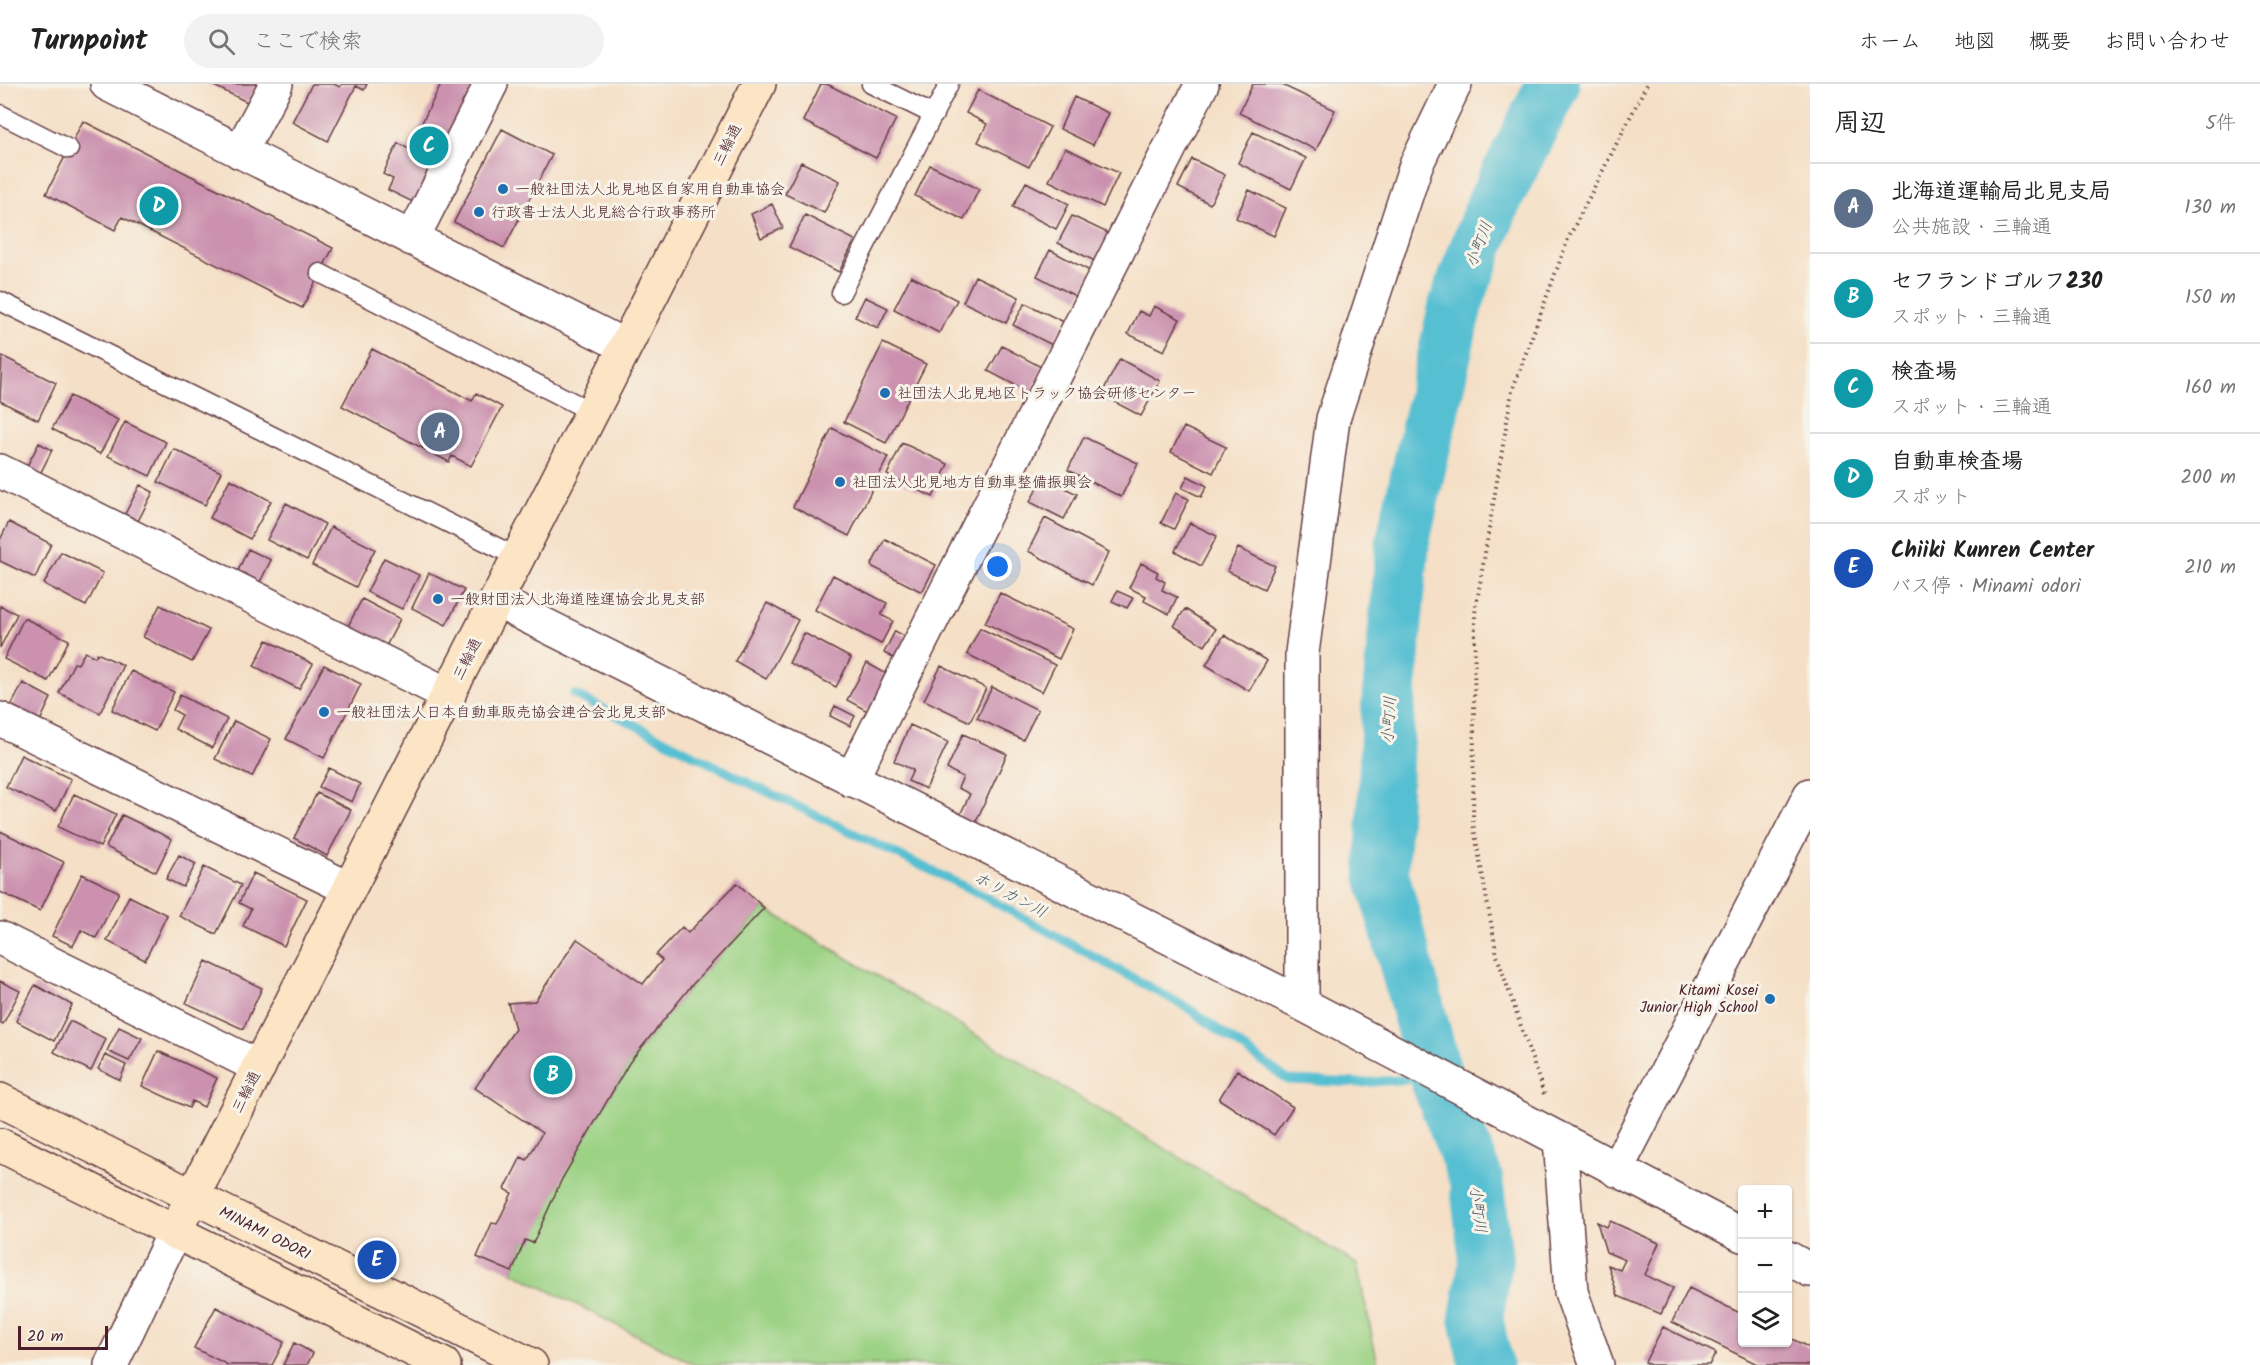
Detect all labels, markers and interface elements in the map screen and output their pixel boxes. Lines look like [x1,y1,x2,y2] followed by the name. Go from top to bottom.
[184,14,604,68] search box
[30,19,148,64] text: Turnpoint
[205,25,238,58] icon: search
[253,25,363,60] text: ここで検索
[1859,26,1921,59] text: ホーム
[1954,26,1996,59] text: 地図
[2029,26,2071,59] text: 概要
[2104,26,2230,59] text: お問い合わせ
[1834,103,1886,145] text: 周辺
[2205,108,2236,140] text: 5件
[707,120,749,171] street label: 三輪通
[410,124,448,168] pin: C
[1891,175,2111,210] text: 北海道運輸局北見支局
[515,178,785,202] place label: 一般社団法人北見地区自家用自動車協会
[496,182,510,196] marker: 一般社団法人北見地区自家用自動車協会
[140,184,178,228] pin: D
[1847,192,1860,224] text: A
[2184,192,2236,224] text: 130 m
[491,201,716,225] place label: 行政書士法人北見総合行政事務所
[472,205,486,219] marker: 行政書士法人北見総合行政事務所
[1891,212,2052,244] text: 公共施設 · 三輪通
[1459,218,1500,271] water label: 小町川
[1891,265,2102,300] text: セフランドゴルフ230
[1847,282,1860,314] text: B
[2185,282,2236,314] text: 150 m
[1891,302,2052,334] text: スポット · 三輪通
[1891,355,1957,390] text: 検査場
[1847,372,1860,404] text: C
[2185,372,2236,404] text: 160 m
[897,382,1196,406] place label: 社団法人北見地区トラック協会研修センター
[878,386,892,400] marker: 社団法人北見地区トラック協会研修センター
[1891,392,2052,424] text: スポット · 三輪通
[420,410,460,454] pin: A
[1891,445,2023,480] text: 自動車検査場
[1847,462,1860,494] text: D
[2180,462,2236,494] text: 200 m
[852,471,1092,495] place label: 社団法人北見地方自動車整備振興会
[833,475,847,489] marker: 社団法人北見地方自動車整備振興会
[1891,482,1971,514] text: スポット
[1891,534,2094,569] text: Chiiki Kunren Center
[983,552,1012,581] your location
[1848,552,1859,584] text: E
[2184,552,2236,584] text: 210 m
[1891,571,2081,603] text: バス停 · Minami odori
[450,588,705,612] place label: 一般財団法人北海道陸運協会北見支部
[431,592,445,606] marker: 一般財団法人北海道陸運協会北見支部
[447,634,489,685] street label: 三輪通
[1376,695,1403,745] water label: 小町川
[336,701,666,725] place label: 一般社団法人日本自動車販売協会連合会北見支部
[317,705,331,719] marker: 一般社団法人日本自動車販売協会連合会北見支部
[969,866,1051,925] water label: ホリカン川
[1640,979,1759,1020] place label: Kitami Kosei Junior High School
[1763,992,1777,1006] marker: Kitami Kosei Junior High School
[534,1052,572,1098] pin: B
[226,1067,268,1118] street label: 三輪通
[1462,1184,1493,1235] water label: 小町川
[1738,1185,1792,1347] map controls
[1738,1185,1792,1239] button: +
[215,1201,315,1267] street label: MINAMI ODORI
[358,1238,397,1282] pin: E
[1738,1239,1792,1293] button: −
[1738,1293,1792,1347] button: layers
[18,1323,108,1350] scale bar
[27,1324,63,1349] text: 20 m

